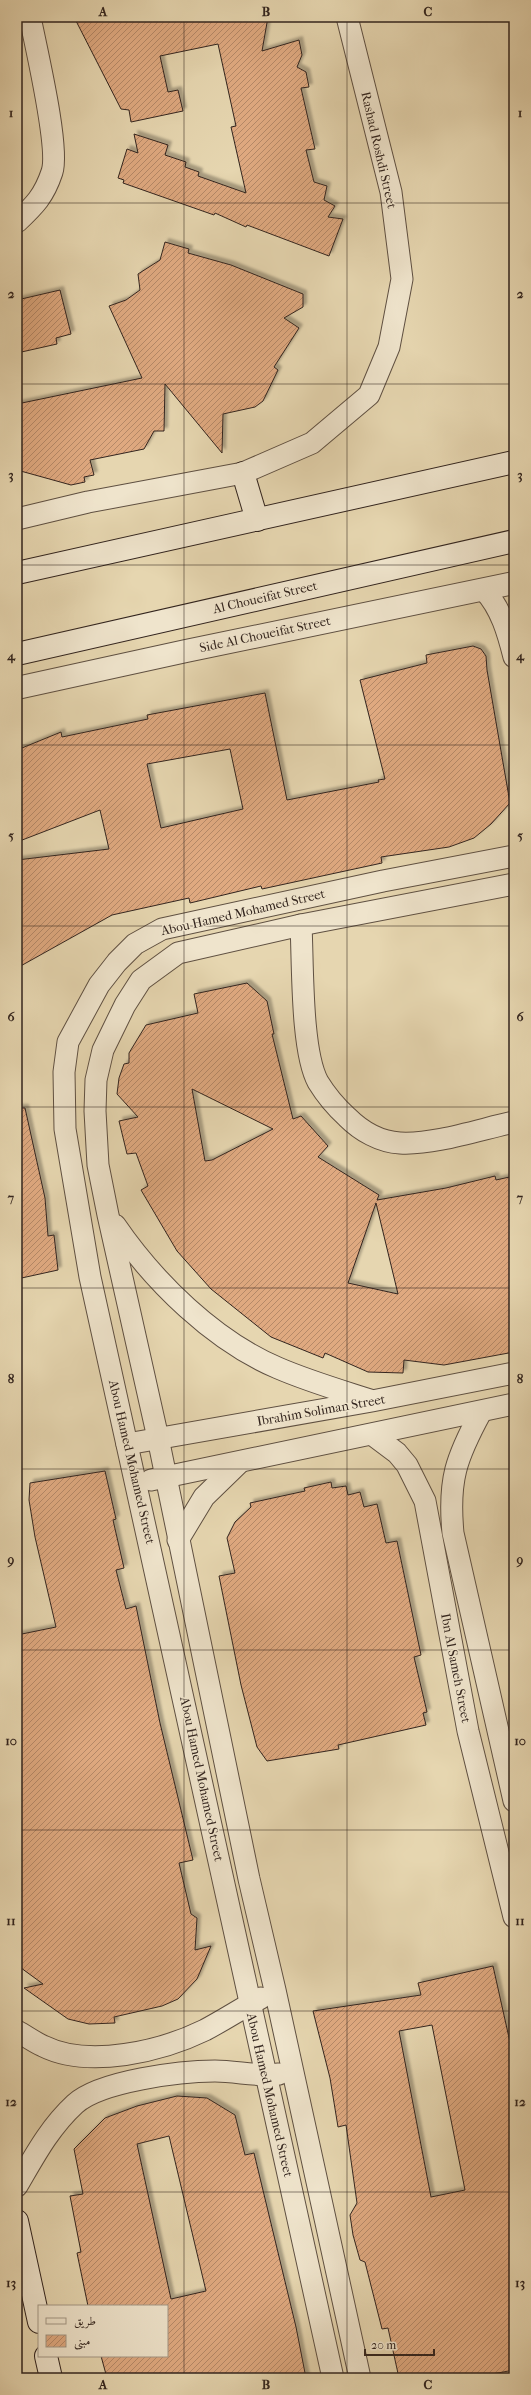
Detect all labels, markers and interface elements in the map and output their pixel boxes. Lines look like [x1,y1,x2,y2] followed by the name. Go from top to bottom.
[98,4,108,19] text: A
[262,4,271,19] text: B
[424,4,433,19] text: C
[358,90,400,210] street label: Rashad Roshdi Street
[9,105,14,120] text: 1
[518,105,523,120] text: 1
[8,286,15,301] text: 2
[517,286,524,301] text: 2
[8,467,14,483] text: 3
[517,467,523,483] text: 3
[210,578,319,617] street label: Al Choueifat Street
[198,613,332,655] street label: Side Al Choueifat Street
[6,648,16,664] text: 4
[515,648,525,664] text: 4
[8,828,14,843] text: 5
[517,828,523,843] text: 5
[158,886,327,938] street label: Abou Hamed Mohamed Street
[7,1009,15,1024] text: 6
[516,1009,524,1024] text: 6
[7,1190,15,1205] text: 7
[516,1190,524,1205] text: 7
[8,1371,15,1386] text: 8
[517,1371,524,1386] text: 8
[106,1377,158,1546] street label: Abou Hamed Mohamed Street
[256,1391,387,1429] street label: Ibrahim Soliman Street
[7,1552,15,1568] text: 9
[516,1552,524,1568] text: 9
[438,1612,474,1724] street label: Ibn Al Sameh Street
[177,1694,227,1863] street label: Abou Hamed Mohamed Street
[5,1733,17,1748] text: 10
[514,1733,526,1748] text: 10
[6,1913,16,1928] text: 11
[515,1913,525,1928] text: 11
[244,2010,296,2179] street label: Abou Hamed Mohamed Street
[5,2094,17,2109] text: 12
[514,2094,526,2109] text: 12
[6,2275,16,2291] text: 13
[515,2275,525,2291] text: 13
[38,2305,168,2357] legend
[74,2314,96,2329] text: طريق
[365,2331,434,2357] scale bar
[74,2334,90,2350] text: مبنى
[371,2338,396,2352] text: 20 m
[98,2377,108,2392] text: A
[262,2377,271,2392] text: B
[424,2377,433,2392] text: C

